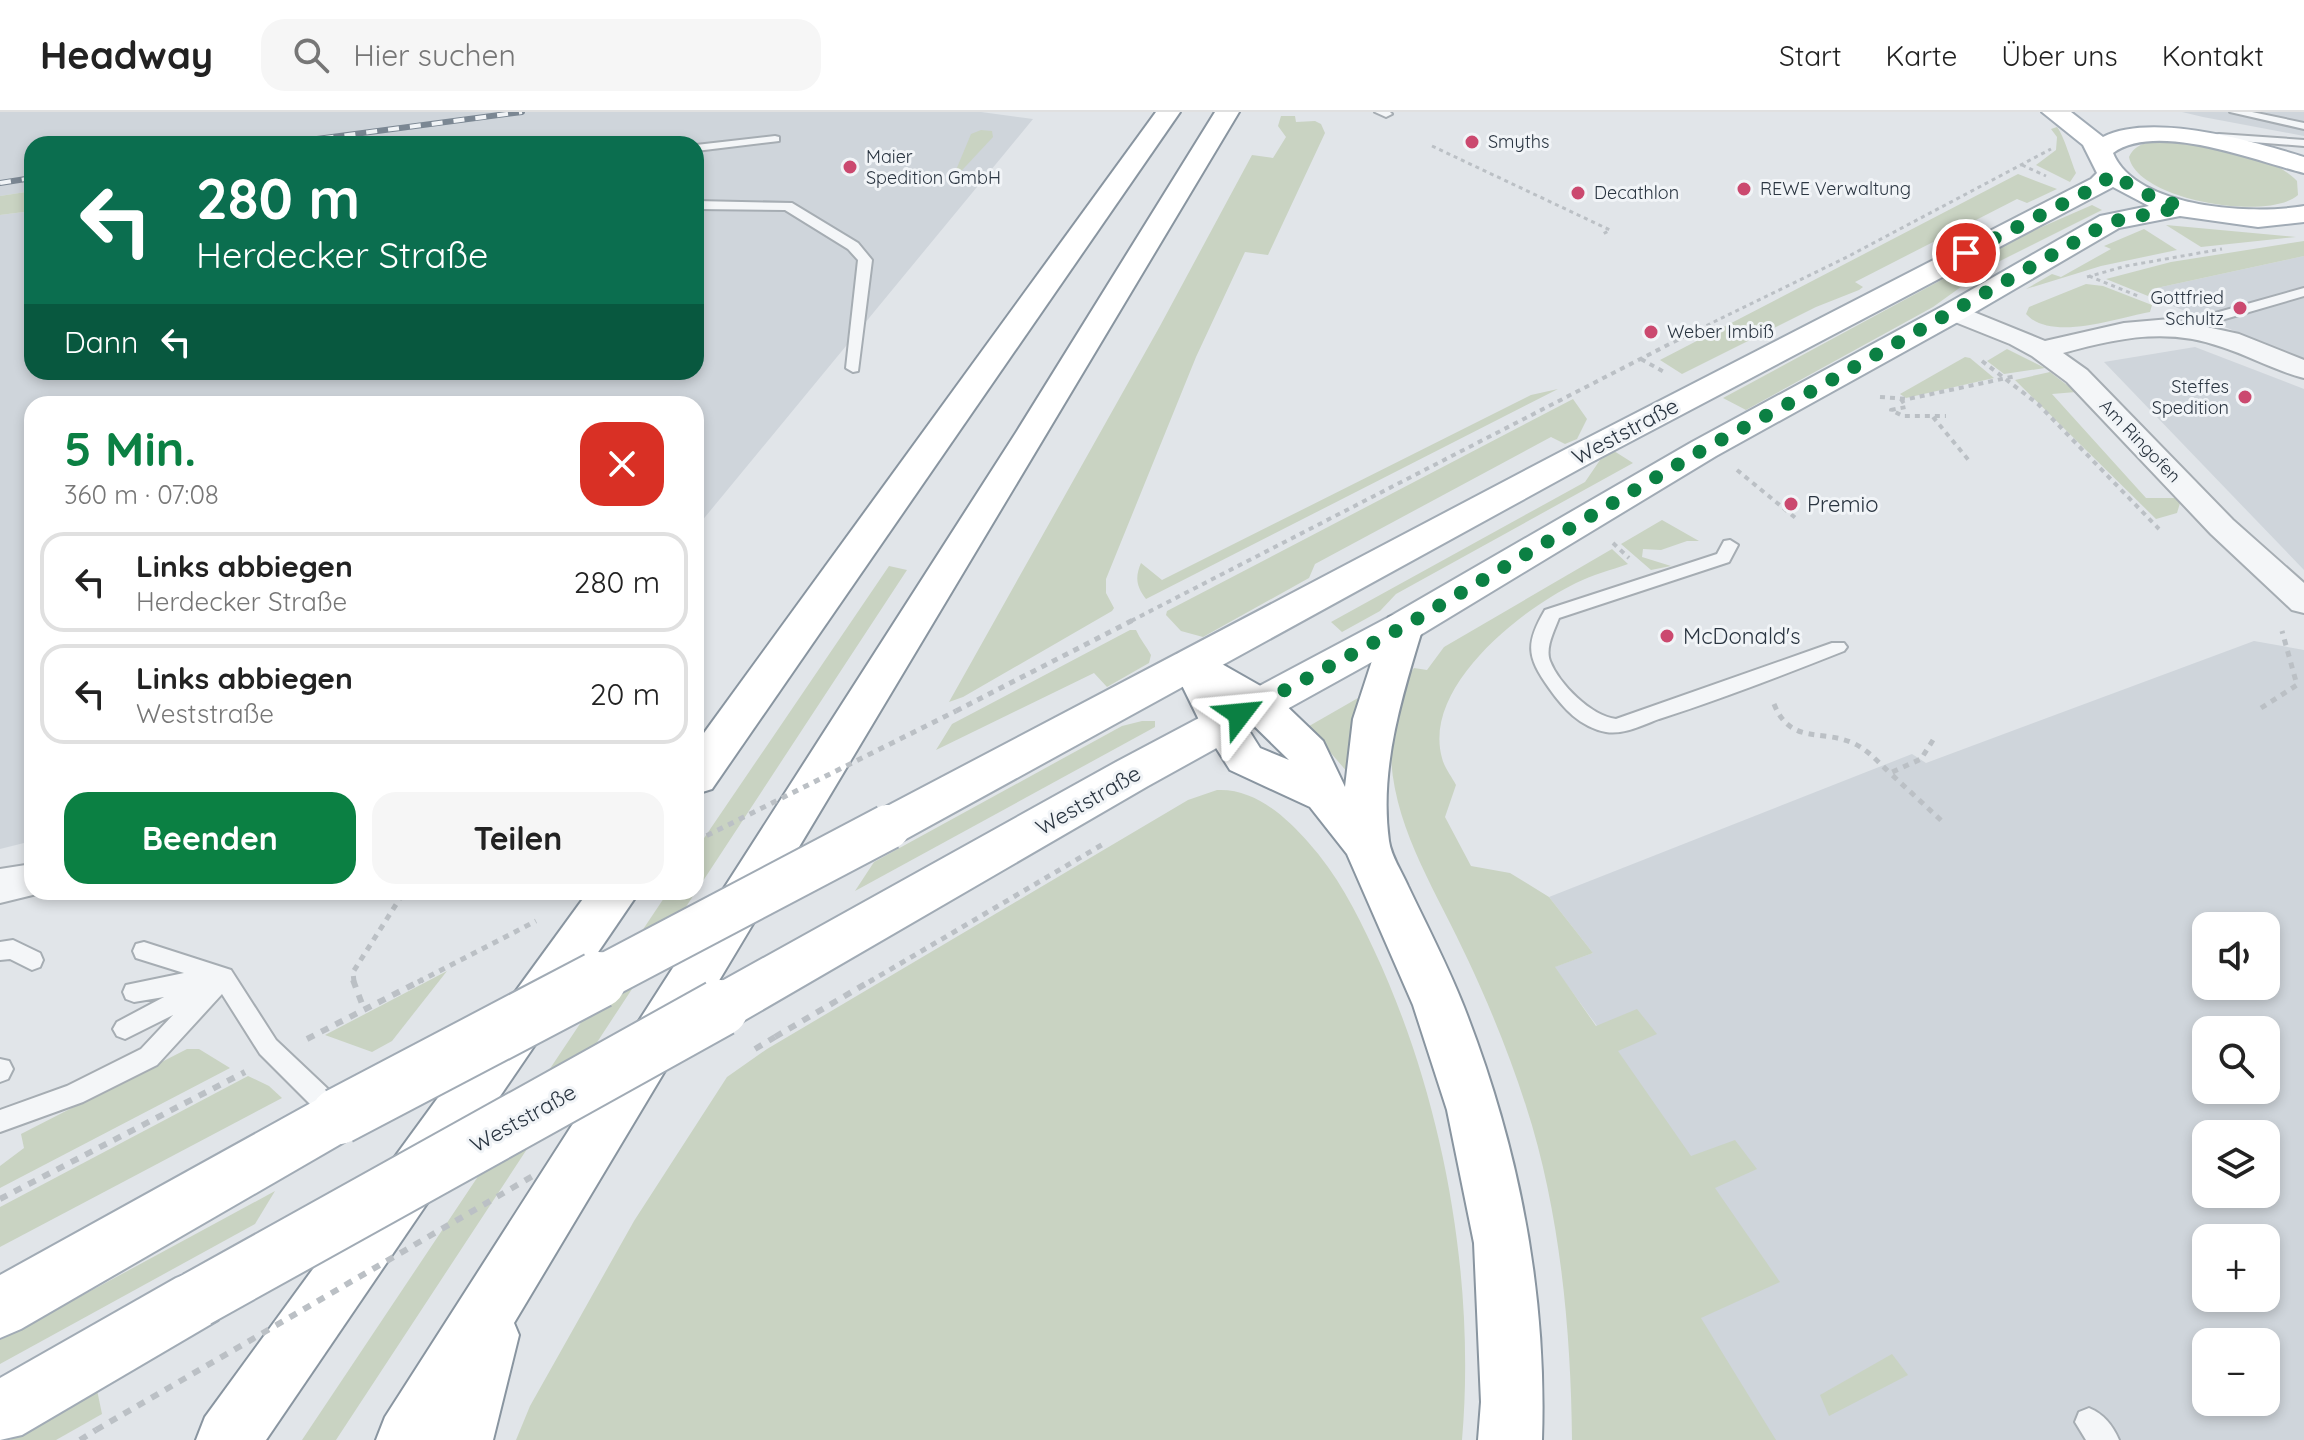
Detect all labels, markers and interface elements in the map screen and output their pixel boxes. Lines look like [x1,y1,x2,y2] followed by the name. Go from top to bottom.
[261,19,821,91] search box
[40,31,213,79] text: Headway
[289,33,333,77] icon: search
[353,36,516,74] text: Hier suchen
[1779,38,1841,73] text: Start
[1885,38,1957,73] text: Karte
[2001,38,2118,73] text: Über uns
[2162,38,2264,73] text: Kontakt
[1488,130,1549,153] place label: Smyths
[1463,133,1481,151] marker: Smyths
[866,145,1001,189] place label: Maier Spedition GmbH
[841,158,859,176] marker: Maier Spedition GmbH
[196,163,360,233] text: 280 m
[64,168,168,272] icon: left
[1760,177,1911,200] place label: REWE Verwaltung
[1735,180,1753,198] marker: REWE Verwaltung
[1594,181,1679,204] place label: Decathlon
[1569,184,1587,202] marker: Decathlon
[1932,219,2000,287] pin
[1944,231,1988,275] icon: arrive
[196,232,488,277] text: Herdecker Straße
[2151,286,2224,330] place label: Gottfried Schultz
[2231,299,2249,317] marker: Gottfried Schultz
[154,320,198,364] icon: left
[1667,320,1774,343] place label: Weber Imbiß
[64,323,138,361] text: Dann
[1642,323,1660,341] marker: Weber Imbiß
[2152,375,2229,419] place label: Steffes Spedition
[2236,388,2254,406] marker: Steffes Spedition
[1567,391,1683,471] street label: Weststraße
[2095,394,2186,487] street label: Am Ringofen
[64,418,196,478] text: 5 Min.
[580,422,664,506] button: close
[64,478,219,511] text: 360 m · 07:08
[1807,490,1879,518] place label: Premio
[1782,495,1800,513] marker: Premio
[136,547,353,585] text: Links abbiegen
[68,560,112,604] icon: left
[574,563,660,601] text: 280 m
[136,585,347,618] text: Herdecker Straße
[1683,622,1801,650] place label: McDonald's
[1658,627,1676,645] marker: McDonald's
[136,659,353,697] text: Links abbiegen
[68,672,112,716] icon: left
[1198,672,1282,756] position arrow
[590,675,660,713] text: 20 m
[136,697,274,730] text: Weststraße
[1030,759,1146,841] street label: Weststraße
[64,792,356,884] button: Beenden
[372,792,664,884] button: Teilen
[2192,912,2280,1416] map controls
[2192,912,2280,1000] button: sound
[2192,1016,2280,1104] button: search
[465,1077,581,1159] street label: Weststraße
[2192,1120,2280,1208] button: layers
[2192,1224,2280,1312] button: +
[2192,1328,2280,1416] button: −

